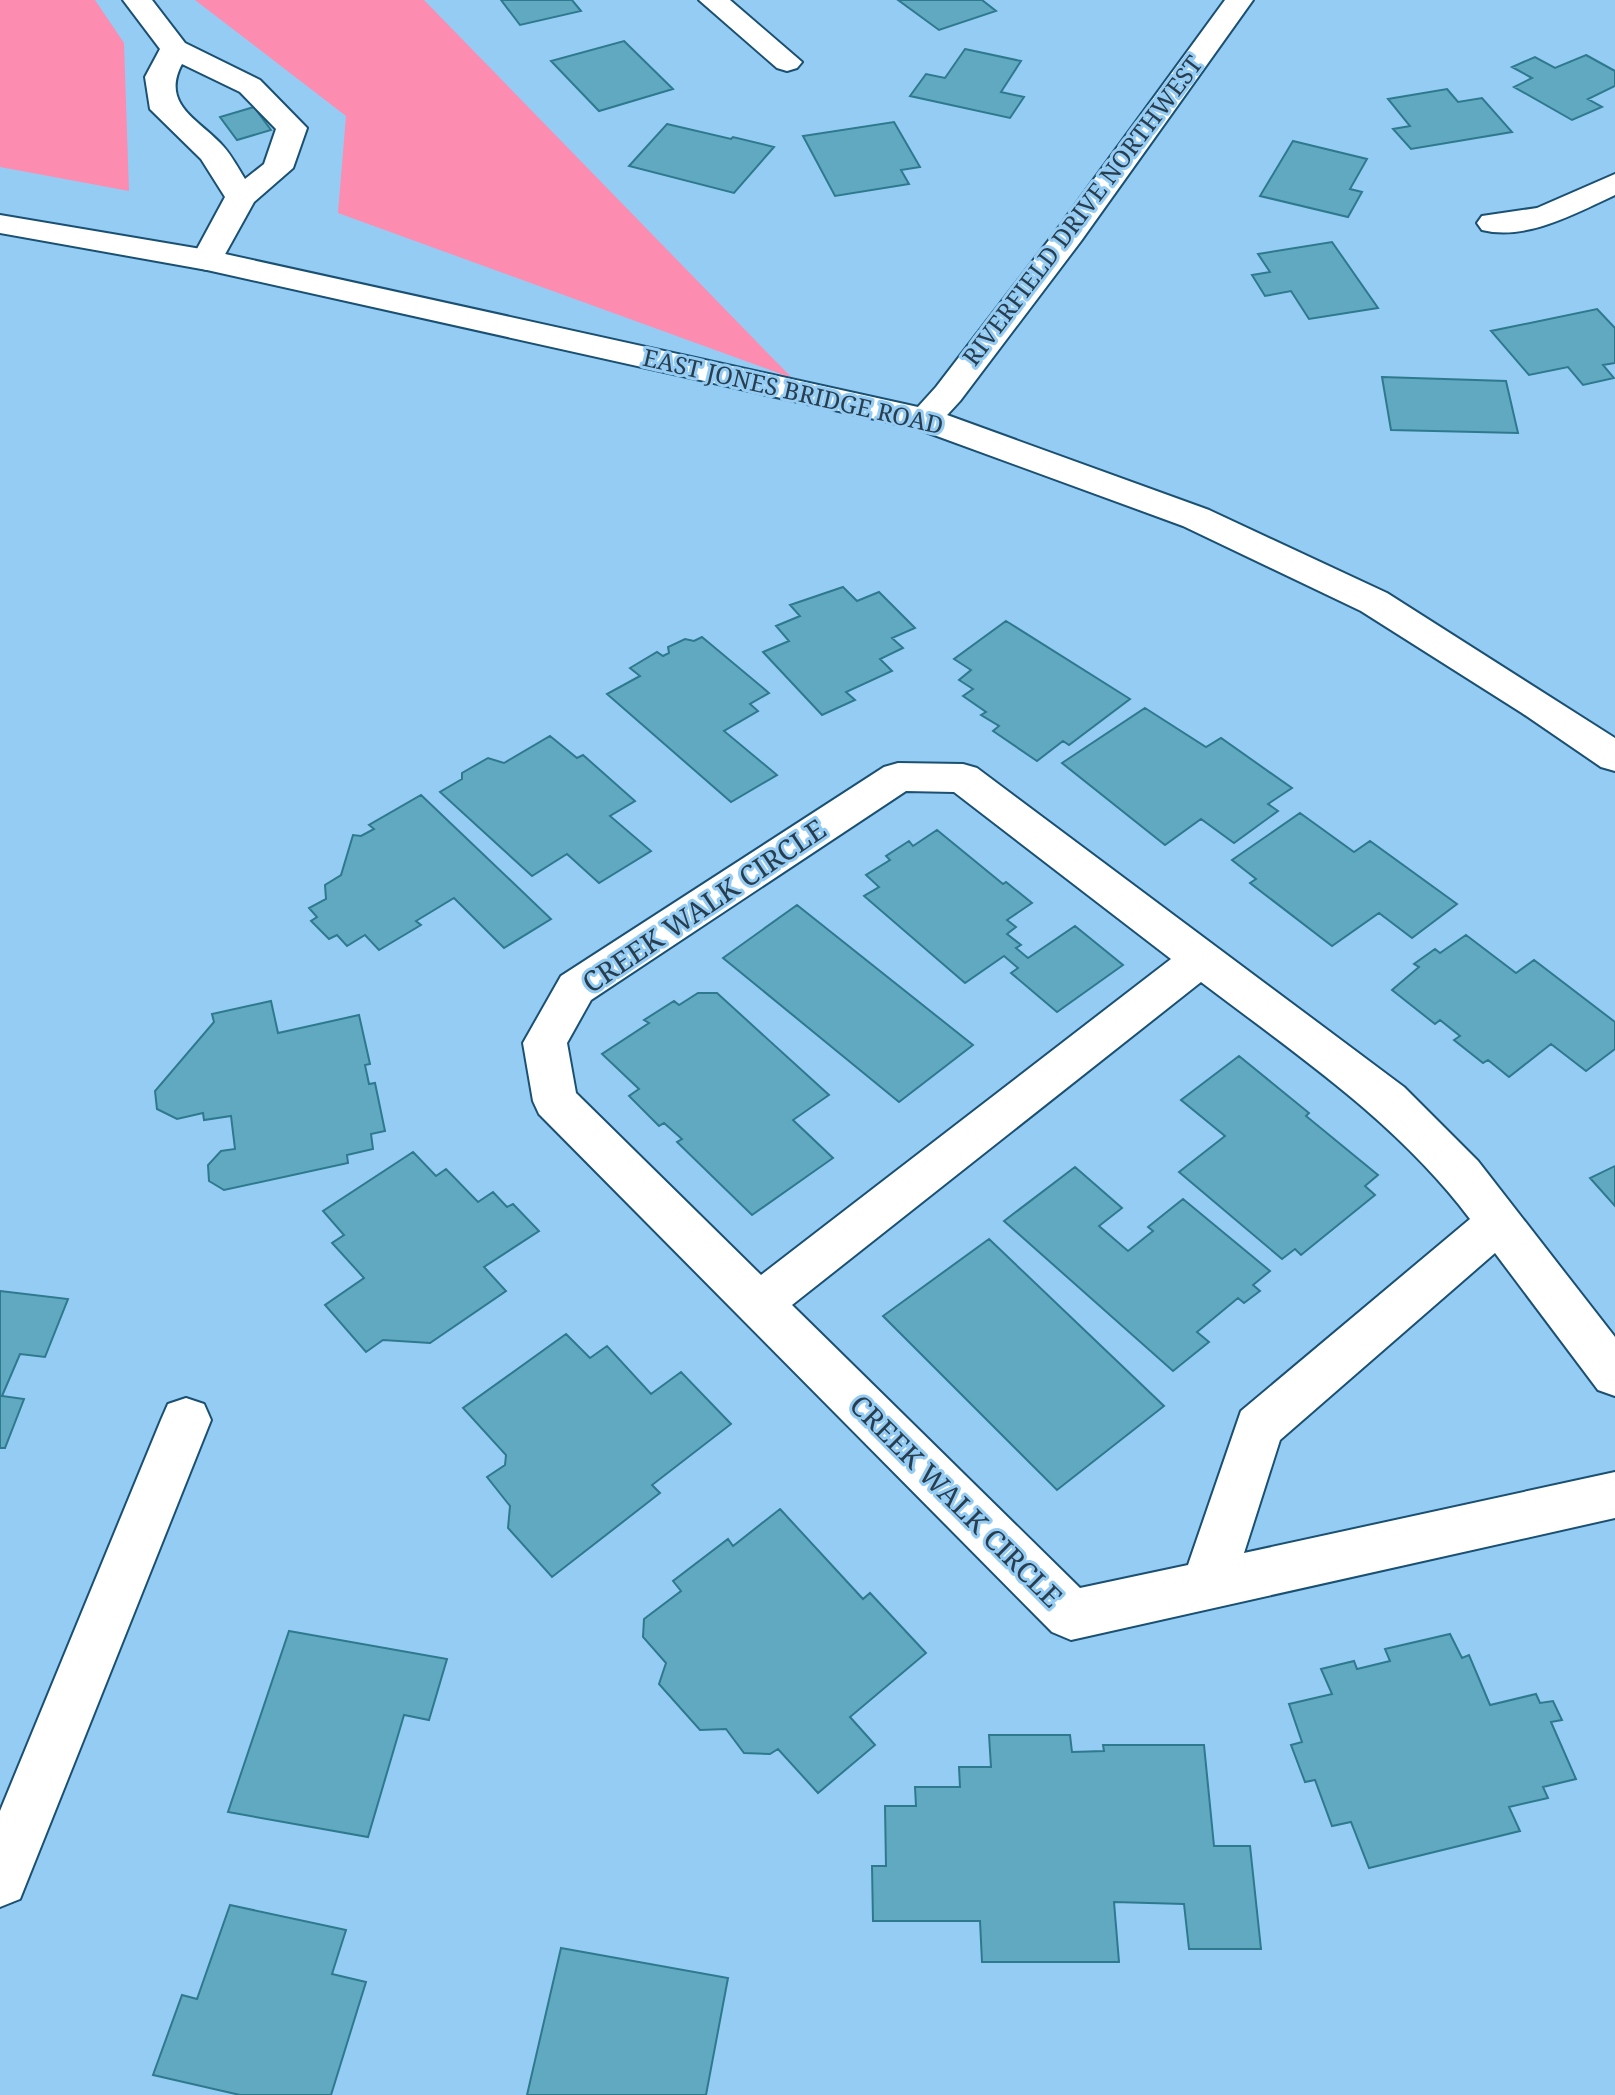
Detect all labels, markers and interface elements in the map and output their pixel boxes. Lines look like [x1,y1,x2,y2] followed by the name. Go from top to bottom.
[954,48,1209,372] street label: RIVERFIELD DRIVE NORTHWEST
[640,340,947,441] street label: EAST JONES BRIDGE ROAD
[574,809,833,1001] street label: CREEK WALK CIRCLE
[842,1386,1071,1615] street label: CREEK WALK CIRCLE

